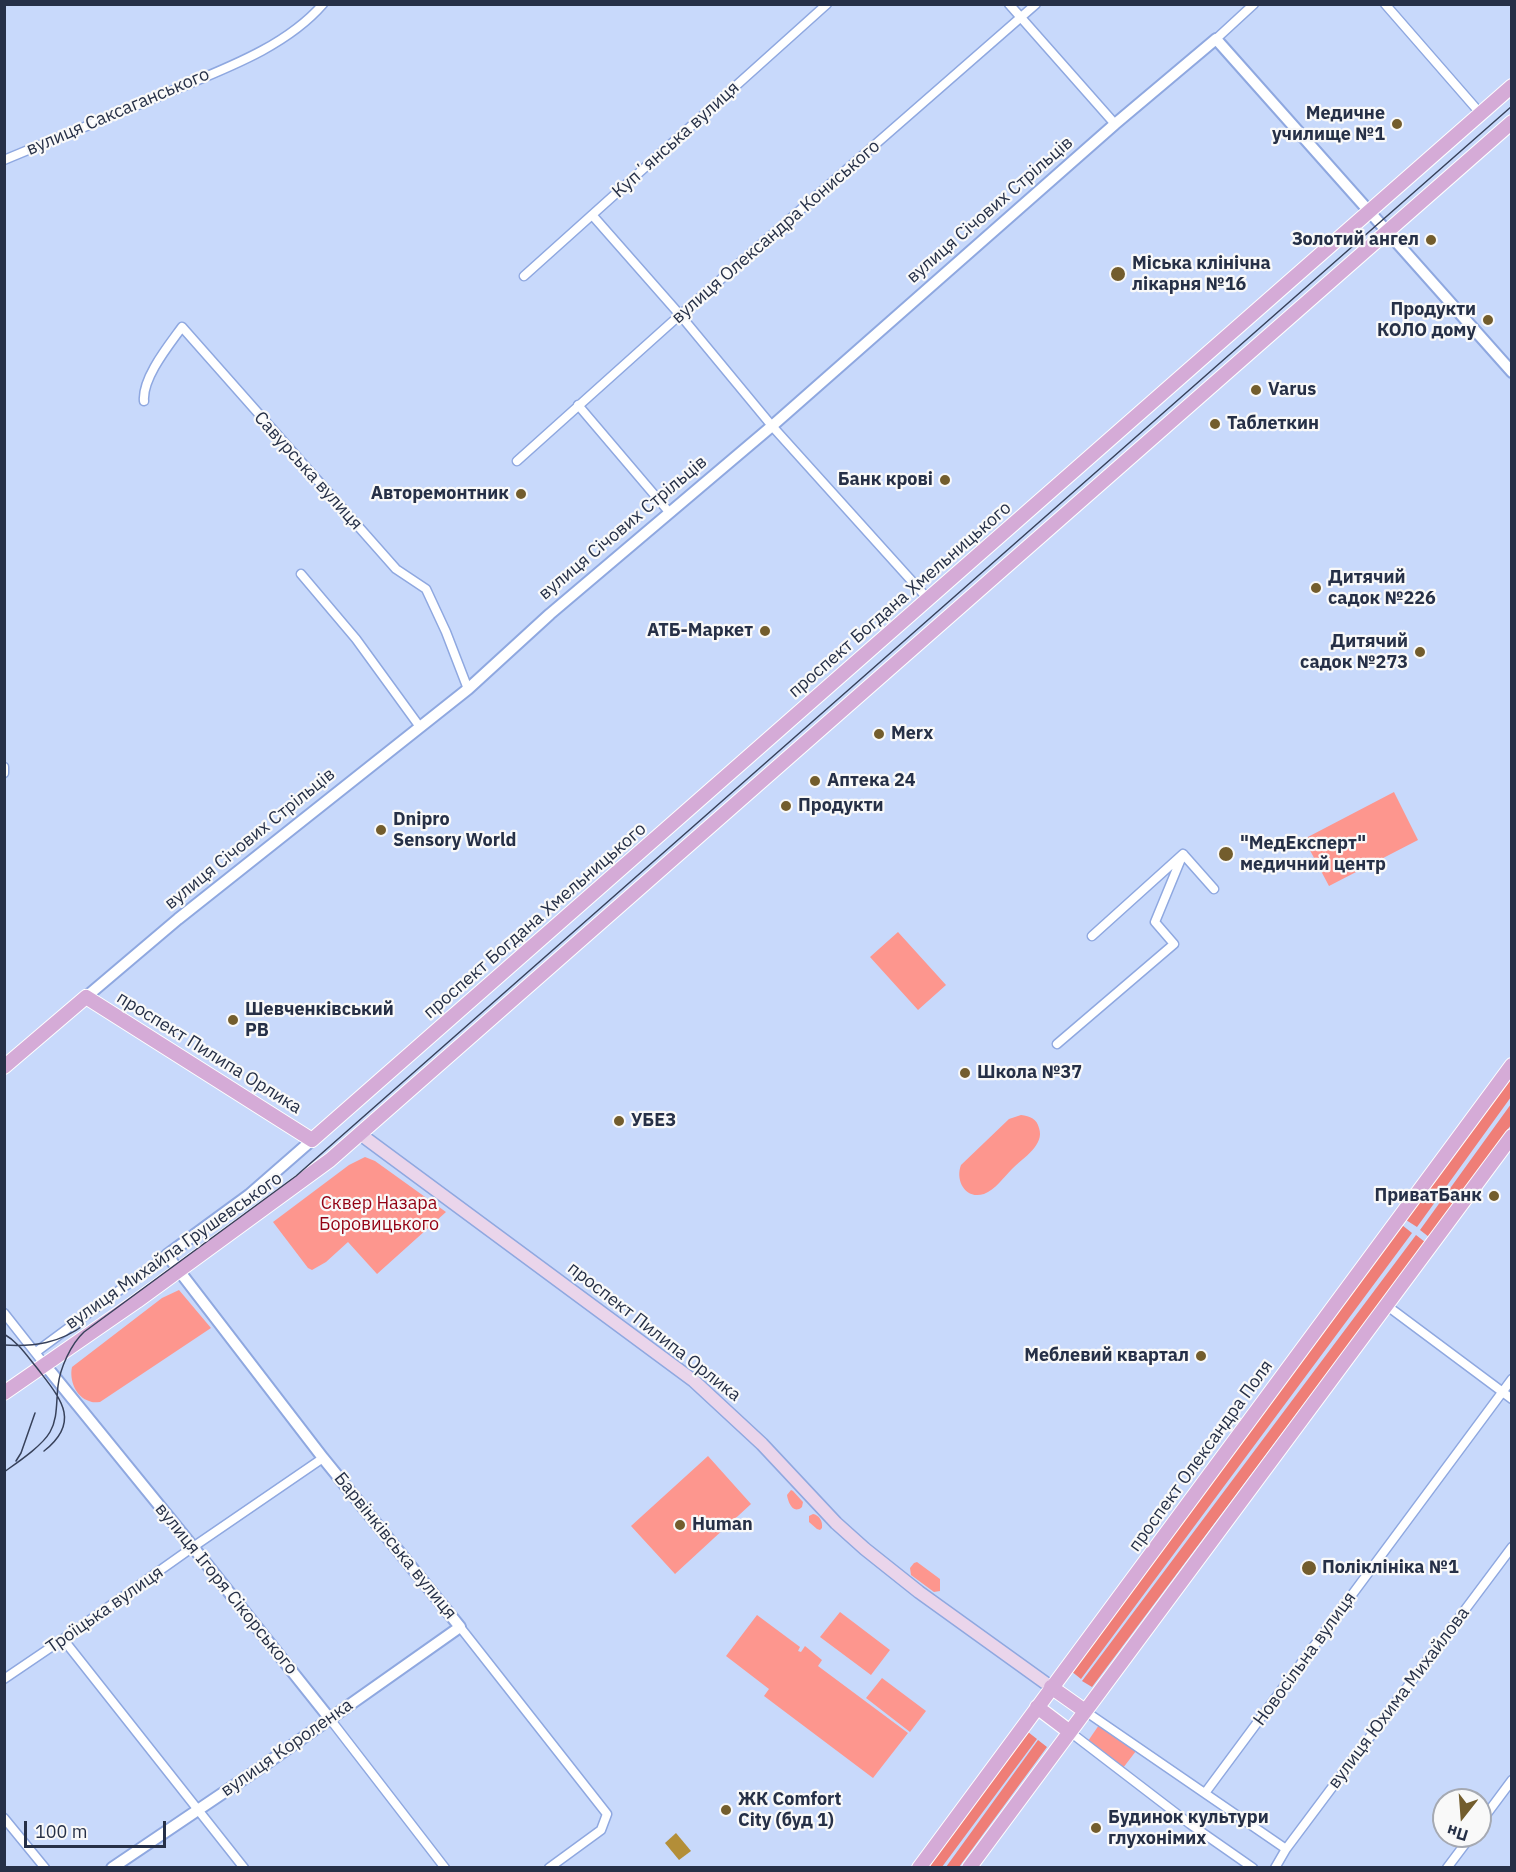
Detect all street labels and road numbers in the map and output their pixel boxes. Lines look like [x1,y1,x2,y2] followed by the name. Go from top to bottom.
[23,64,213,160] street label: вулиця Саксаганського
[608,77,744,203] street label: Купʼянська вулиця
[903,132,1077,288] street label: вулиця Січових Стрільців
[667,136,885,328] street label: вулиця Олександра Кониського
[249,407,367,535] street label: Савурська вулиця
[534,451,712,605] street label: вулиця Січових Стрільців
[784,497,1016,703] street label: проспект Богдана Хмельницького
[160,764,340,914] street label: вулиця Січових Стрільців
[419,818,651,1024] street label: проспект Богдана Хмельницького
[113,987,305,1119] street label: проспект Пилипа Орлика
[61,1168,287,1334] street label: вулиця Михайла Грушевського
[563,1258,745,1406] street label: проспект Пилипа Орлика
[1124,1356,1278,1556] street label: проспект Олександра Поля
[329,1468,461,1624] street label: Барвінківська вулиця
[150,1499,302,1679] street label: вулиця Ігоря Сікорського
[42,1562,168,1658] street label: Троїцька вулиця
[1249,1588,1361,1730] street label: Новосільна вулиця
[1324,1603,1474,1793] street label: вулиця Юхима Михайлова
[217,1694,357,1802] street label: вулиця Короленка

